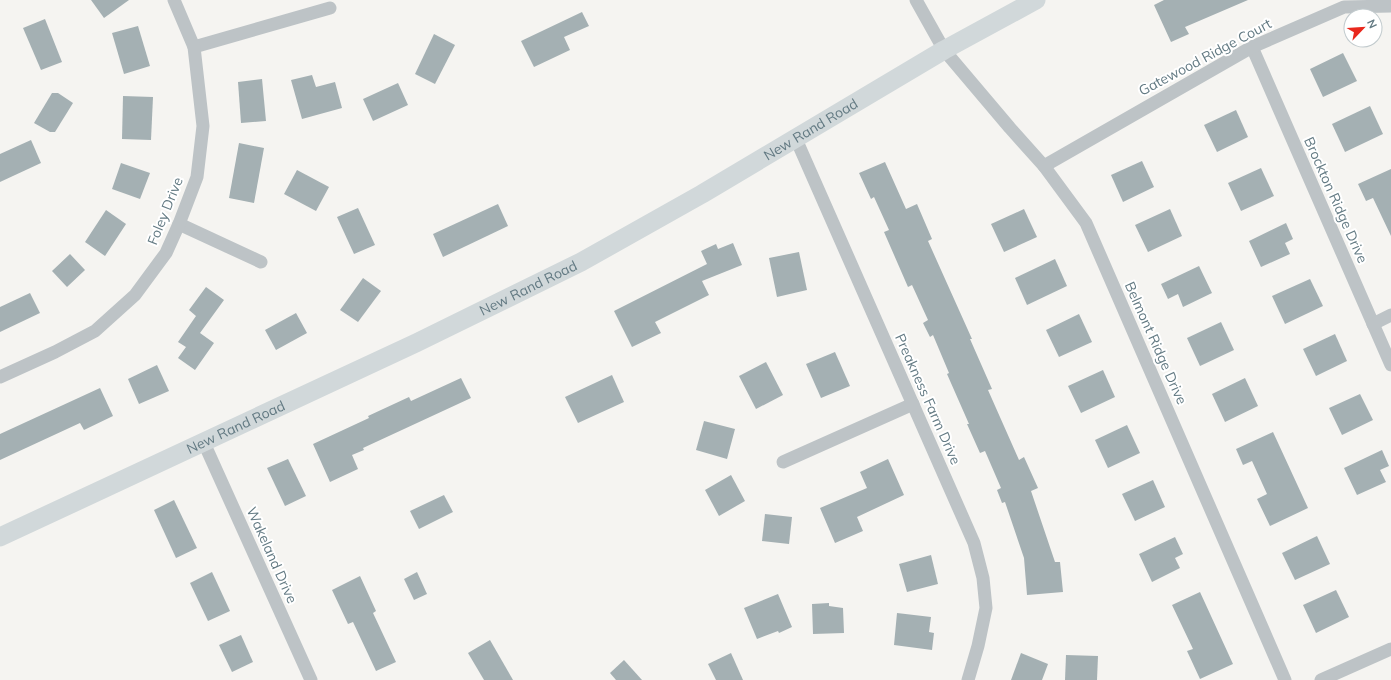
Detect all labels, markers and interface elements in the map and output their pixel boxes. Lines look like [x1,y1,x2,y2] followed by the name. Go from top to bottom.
[1343,8,1383,48] north arrow
[1136,14,1275,100] street label: Gatewood Ridge Court
[1364,17,1380,30] text: N
[760,94,861,164] street label: New Rand Road
[1300,134,1372,266] street label: Brockton Ridge Drive
[143,175,187,247] street label: Foley Drive
[476,256,580,319] street label: New Rand Road
[1121,279,1191,407] street label: Belmont Ridge Drive
[891,331,965,467] street label: Preakness Farm Drive
[184,396,288,458] street label: New Rand Road
[243,504,301,606] street label: Wakeland Drive

